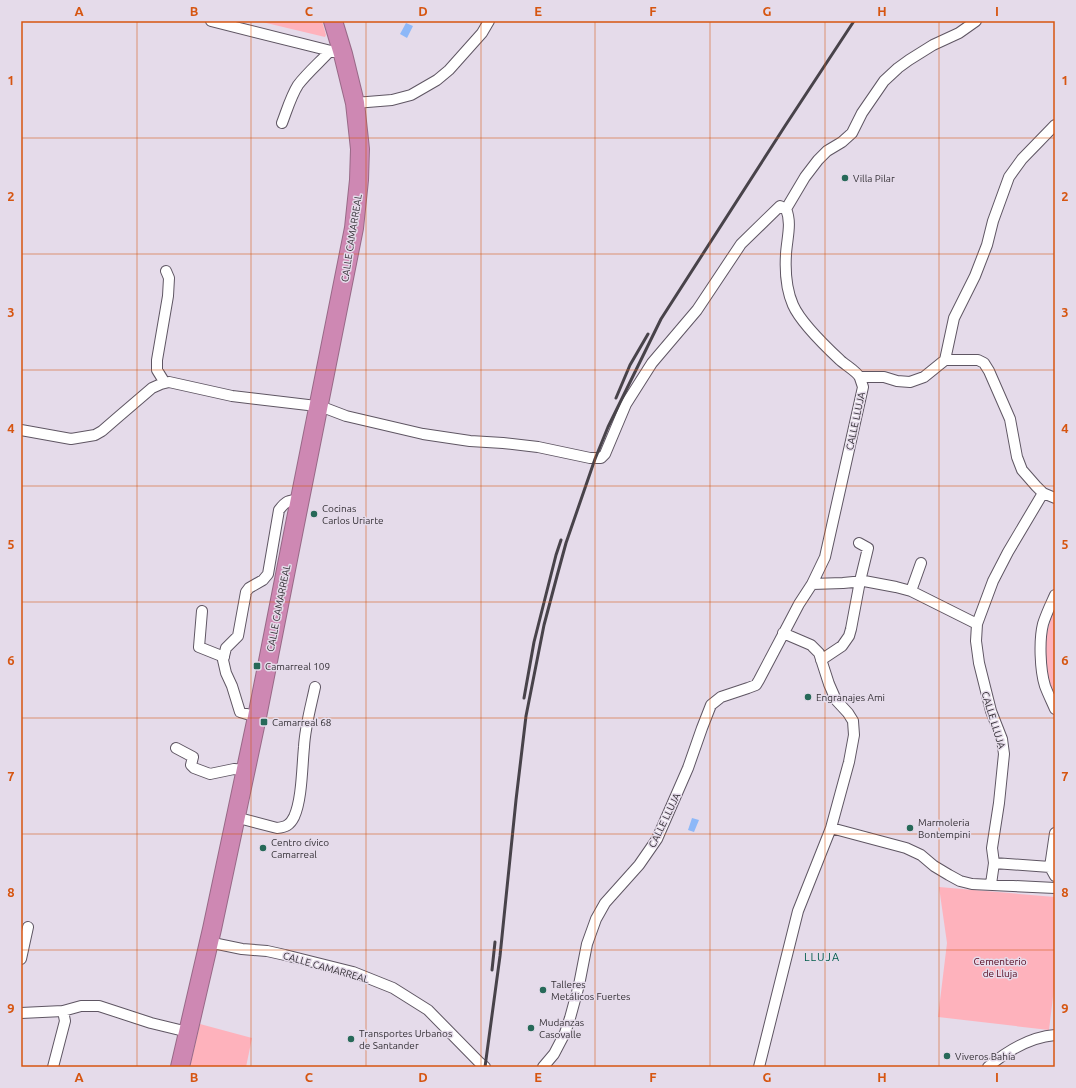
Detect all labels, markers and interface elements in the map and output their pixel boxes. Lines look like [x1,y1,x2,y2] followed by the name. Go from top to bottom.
[74,4,84,18] text: A
[190,4,199,18] text: B
[305,4,314,18] text: C
[418,4,428,18] text: D
[534,4,542,18] text: E
[649,4,657,18] text: F
[763,4,772,18] text: G
[877,4,887,18] text: H
[995,4,999,18] text: I
[7,73,15,87] text: 1
[1061,73,1069,87] text: 1
[840,173,850,183] marker: Villa Pilar
[853,173,895,184] place label: Villa Pilar
[7,189,15,203] text: 2
[1061,189,1069,203] text: 2
[339,193,364,283] street label: CALLE CAMARREAL
[7,305,15,319] text: 3
[1061,305,1069,319] text: 3
[844,390,867,451] street label: CALLE LLUJA
[7,421,15,435] text: 4
[1061,421,1069,435] text: 4
[322,503,384,526] place label: Cocinas Carlos Uriarte
[309,509,319,519] marker: Cocinas Carlos Uriarte
[7,537,15,551] text: 5
[1061,537,1069,551] text: 5
[265,563,292,653] street label: CALLE CAMARREAL
[7,653,15,667] text: 6
[1061,653,1069,667] text: 6
[252,661,262,671] marker: Camarreal 109
[265,661,330,672] place label: Camarreal 109
[980,690,1008,751] street label: CALLE LLUJA
[803,692,813,702] marker: Engranajes Ami
[816,692,885,703] place label: Engranajes Ami
[259,717,269,727] marker: Camarreal 68
[272,717,332,728] place label: Camarreal 68
[7,769,15,783] text: 7
[1061,769,1069,783] text: 7
[647,791,683,849] street label: CALLE LLUJA
[918,817,970,840] place label: Marmoleria Bontempini
[905,823,915,833] marker: Marmoleria Bontempini
[271,837,329,860] place label: Centro cívico Camarreal
[258,843,268,853] marker: Centro cívico Camarreal
[7,885,15,899] text: 8
[1061,885,1069,899] text: 8
[282,950,370,985] street label: CALLE CAMARREAL
[804,951,840,963] district label: LLUJA
[974,956,1027,979] park label: Cementerio de Lluja
[551,979,630,1002] place label: Talleres Metálicos Fuertes
[538,985,548,995] marker: Talleres Metálicos Fuertes
[7,1001,15,1015] text: 9
[1061,1001,1069,1015] text: 9
[539,1017,584,1040] place label: Mudanzas Casovalle
[526,1023,536,1033] marker: Mudanzas Casovalle
[359,1028,452,1051] place label: Transportes Urbanos de Santander
[346,1034,356,1044] marker: Transportes Urbanos de Santander
[942,1051,952,1061] marker: Viveros Bahía
[955,1051,1016,1062] place label: Viveros Bahía
[74,1070,84,1084] text: A
[190,1070,199,1084] text: B
[305,1070,314,1084] text: C
[418,1070,428,1084] text: D
[534,1070,542,1084] text: E
[649,1070,657,1084] text: F
[763,1070,772,1084] text: G
[877,1070,887,1084] text: H
[995,1070,999,1084] text: I

